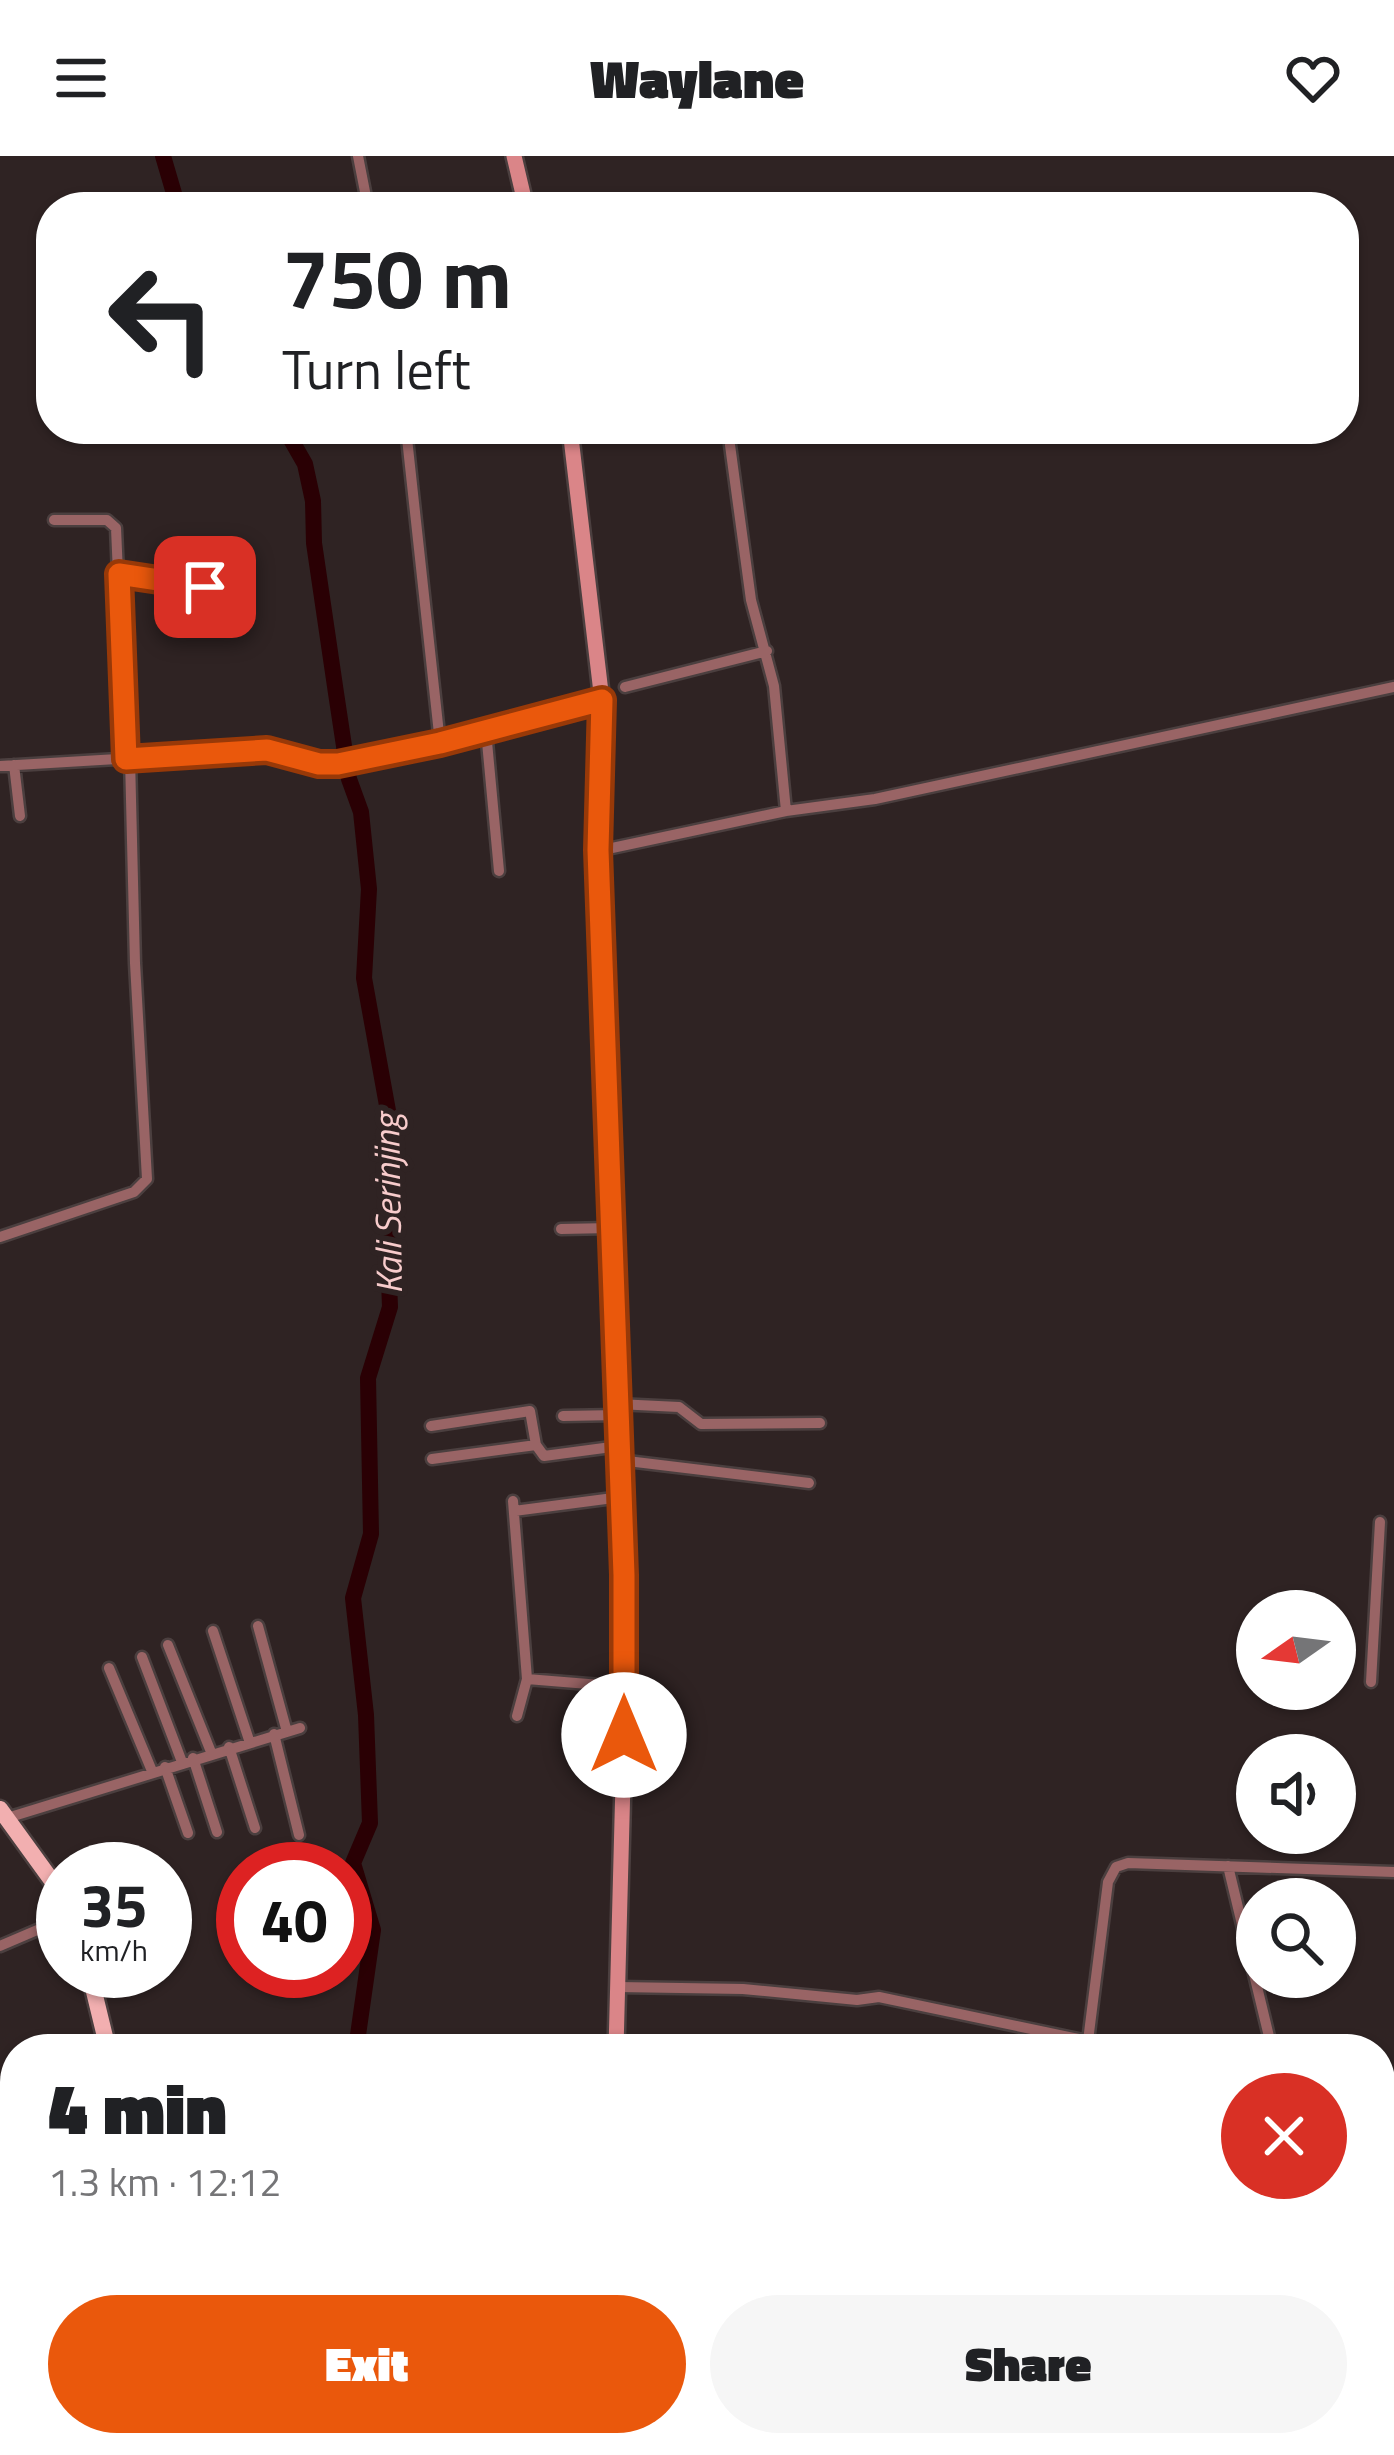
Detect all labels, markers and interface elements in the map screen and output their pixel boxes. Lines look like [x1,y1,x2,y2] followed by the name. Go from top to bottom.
[590,37,804,119] text: Waylane
[48,45,114,111] icon: menu
[1280,45,1346,111] icon: heart
[282,213,512,341] text: 750 m
[84,240,240,396] icon: left
[282,328,471,410] text: Turn left
[154,536,256,638] pin
[172,554,238,620] icon: arrive
[358,1109,416,1295] water label: Kali Serinjing
[1236,1590,1356,1710] north arrow
[1236,1590,1356,1998] map controls
[561,1672,687,1798] position arrow
[1236,1734,1356,1854] button: sound
[216,1842,372,1998] speed limit sign: 40
[80,1859,148,1950] text: 35
[1236,1878,1356,1998] button: search
[80,1927,148,1973] text: km/h
[48,2052,227,2162] text: 4 min
[1221,2073,1347,2199] button: close
[48,2152,281,2211] text: 1.3 km · 12:12
[48,2295,686,2433] button: Exit
[710,2295,1347,2433] button: Share

